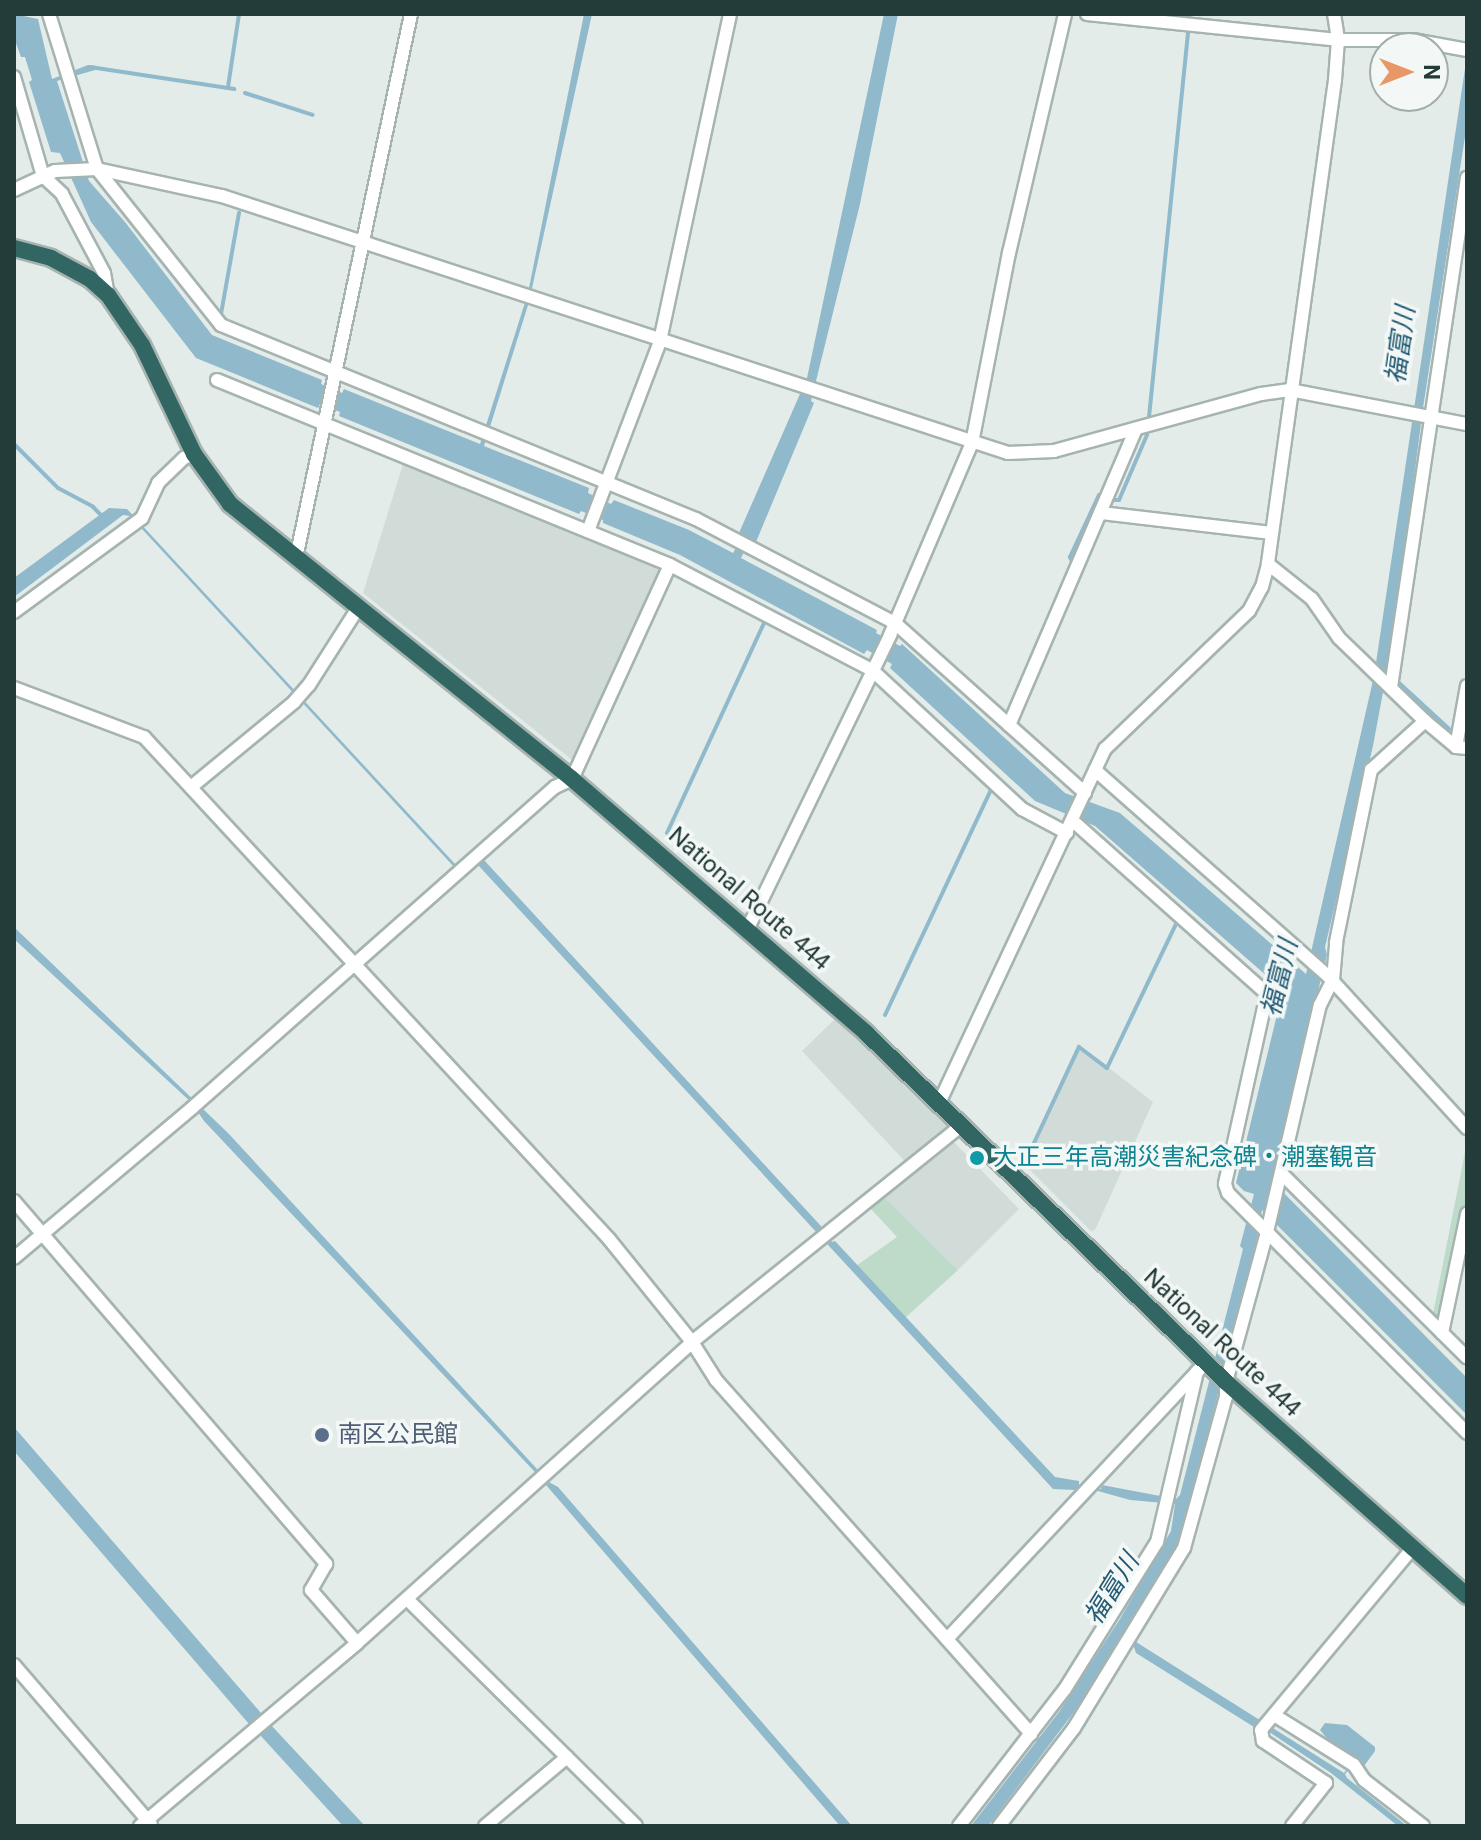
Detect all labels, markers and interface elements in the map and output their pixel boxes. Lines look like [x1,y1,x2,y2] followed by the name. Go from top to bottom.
[1369,32,1449,112] north arrow
[1419,64,1444,80] text: N
[1380,304,1422,386] water label: 福富川
[662,821,836,977] street label: National Route 444
[1255,936,1305,1020] water label: 福富川
[993,1144,1377,1172] place label: 大正三年高潮災害紀念碑・潮塞観音
[968,1149,986,1167] marker: 大正三年高潮災害紀念碑・潮塞観音
[1137,1263,1307,1423] street label: National Route 444
[338,1421,458,1449] place label: 南区公民館
[313,1426,331,1444] marker: 南区公民館
[1078,1548,1146,1630] water label: 福富川

